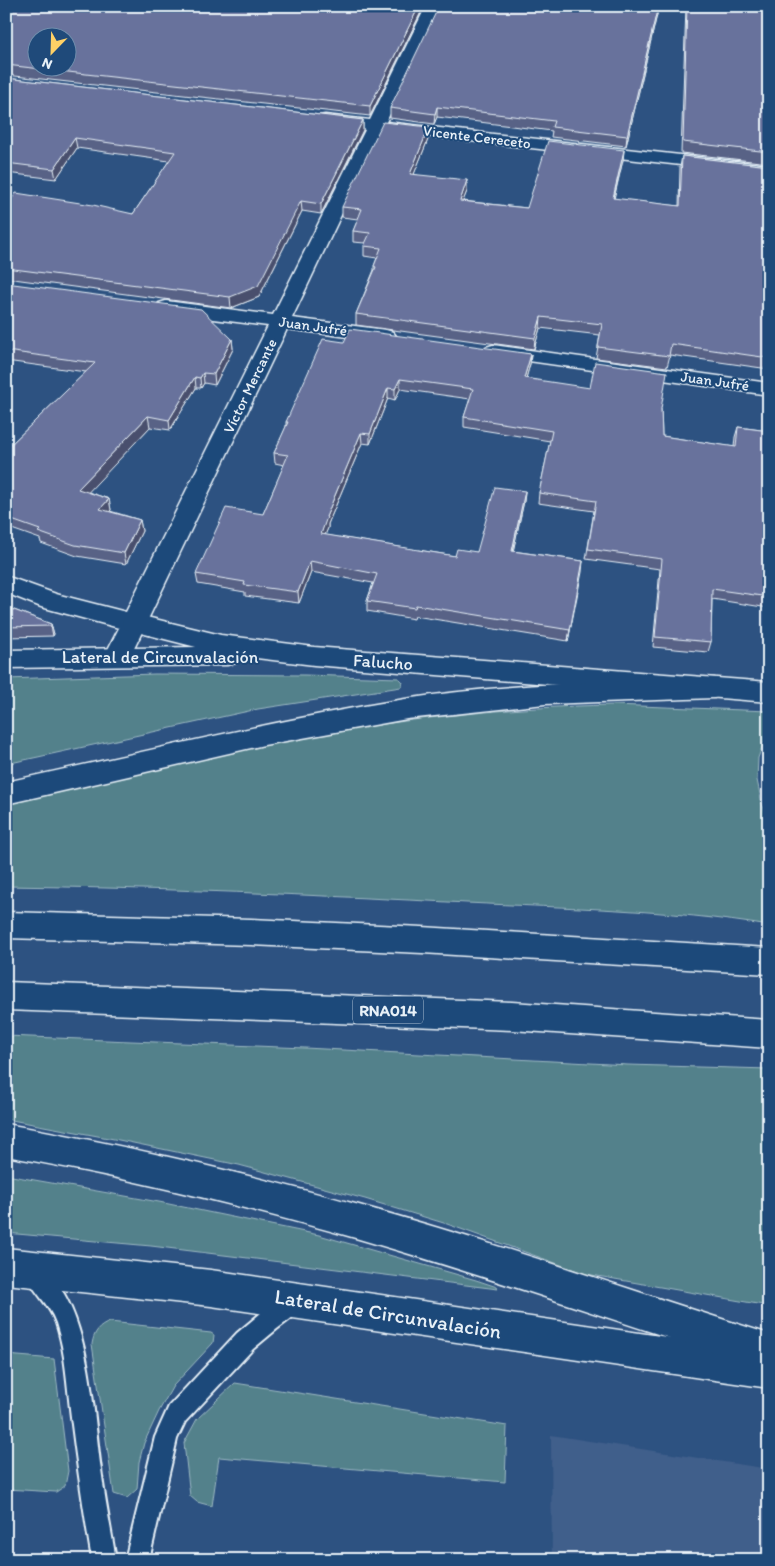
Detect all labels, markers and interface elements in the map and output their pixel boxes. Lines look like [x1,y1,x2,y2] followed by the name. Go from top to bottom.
[28,28,78,78] north arrow
[39,54,55,73] text: N
[422,121,532,153] street label: Vicente Cereceto
[278,312,348,340] street label: Juan Jufré
[219,336,281,436] street label: Víctor Mercante
[680,367,750,395] street label: Juan Jufré
[62,646,259,668] street label: Lateral de Circunvalación
[352,649,414,675] street label: Falucho
[353,996,423,1024] road number: RNA014
[273,1283,503,1344] street label: Lateral de Circunvalación

